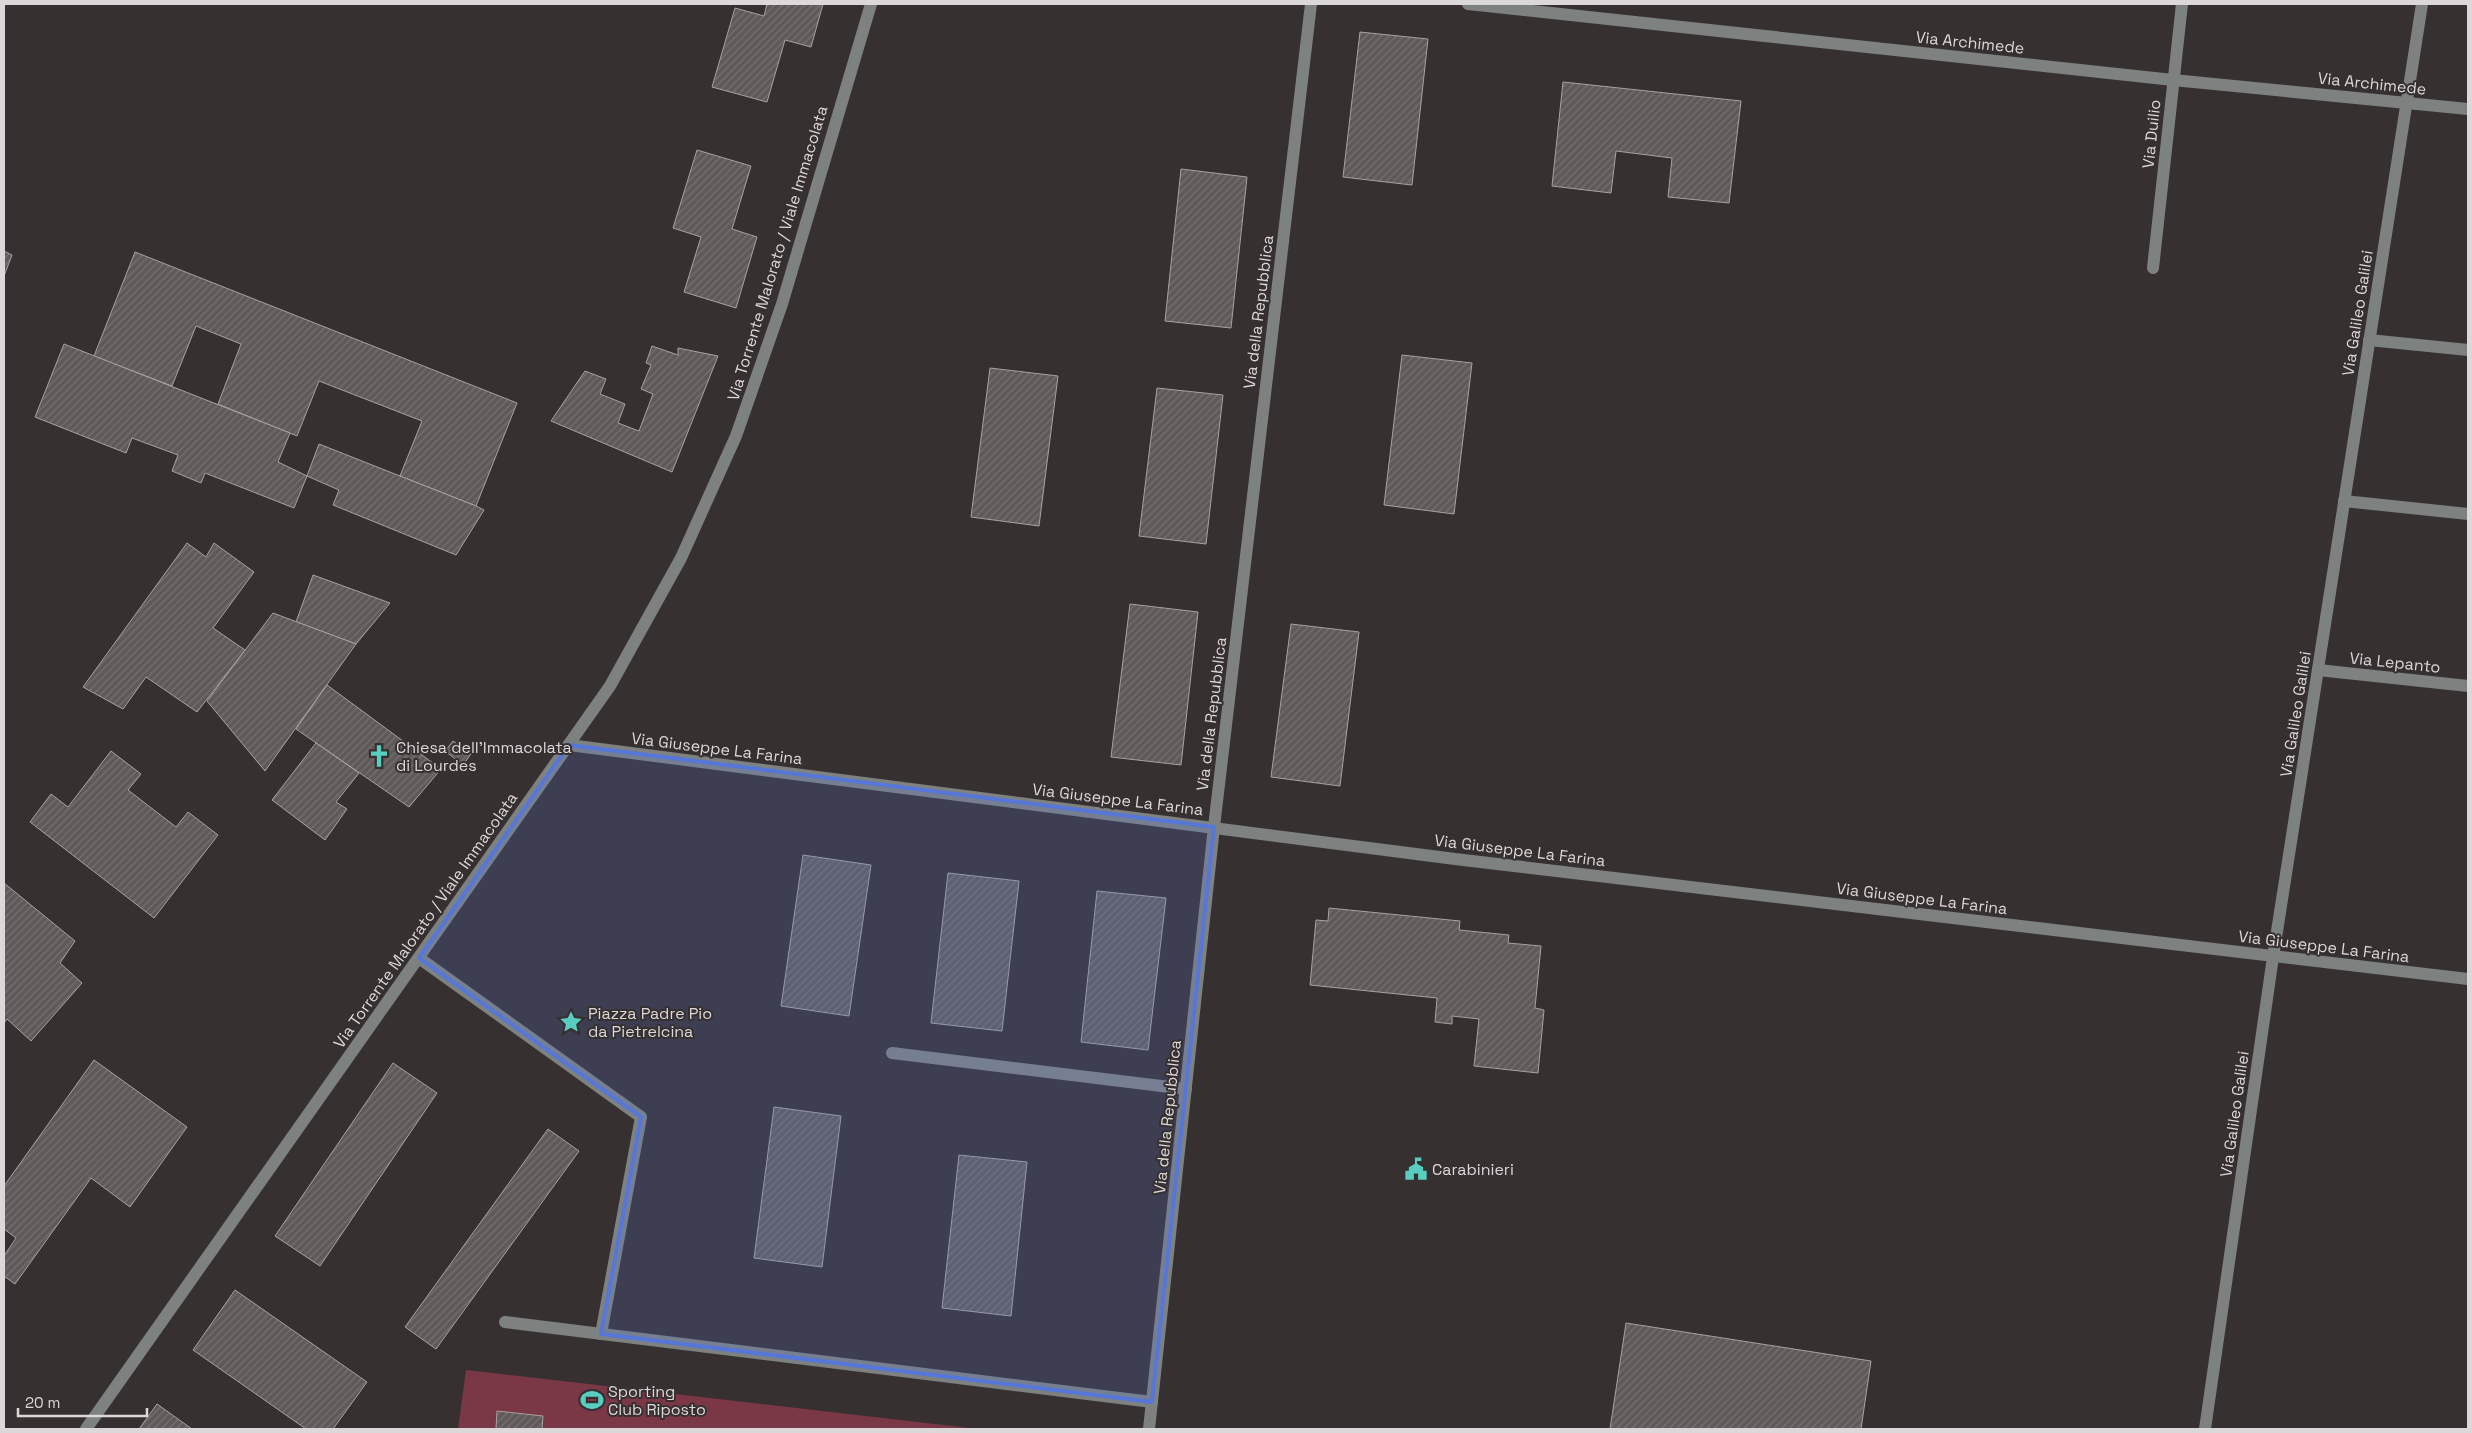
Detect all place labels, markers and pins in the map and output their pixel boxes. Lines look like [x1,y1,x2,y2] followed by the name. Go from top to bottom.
[396,737,572,776] place label: Chiesa dell'Immacolata di Lourdes
[366,743,392,769] church icon: Chiesa dell'Immacolata di Lourdes
[588,1003,712,1042] place label: Piazza Padre Pio da Pietrelcina
[558,1009,584,1035] place icon: Piazza Padre Pio da Pietrelcina
[1403,1156,1429,1182] public building icon: Carabinieri
[1432,1159,1514,1180] place label: Carabinieri
[608,1381,706,1420] place label: Sporting Club Riposto
[579,1387,605,1413] sports icon: Sporting Club Riposto

